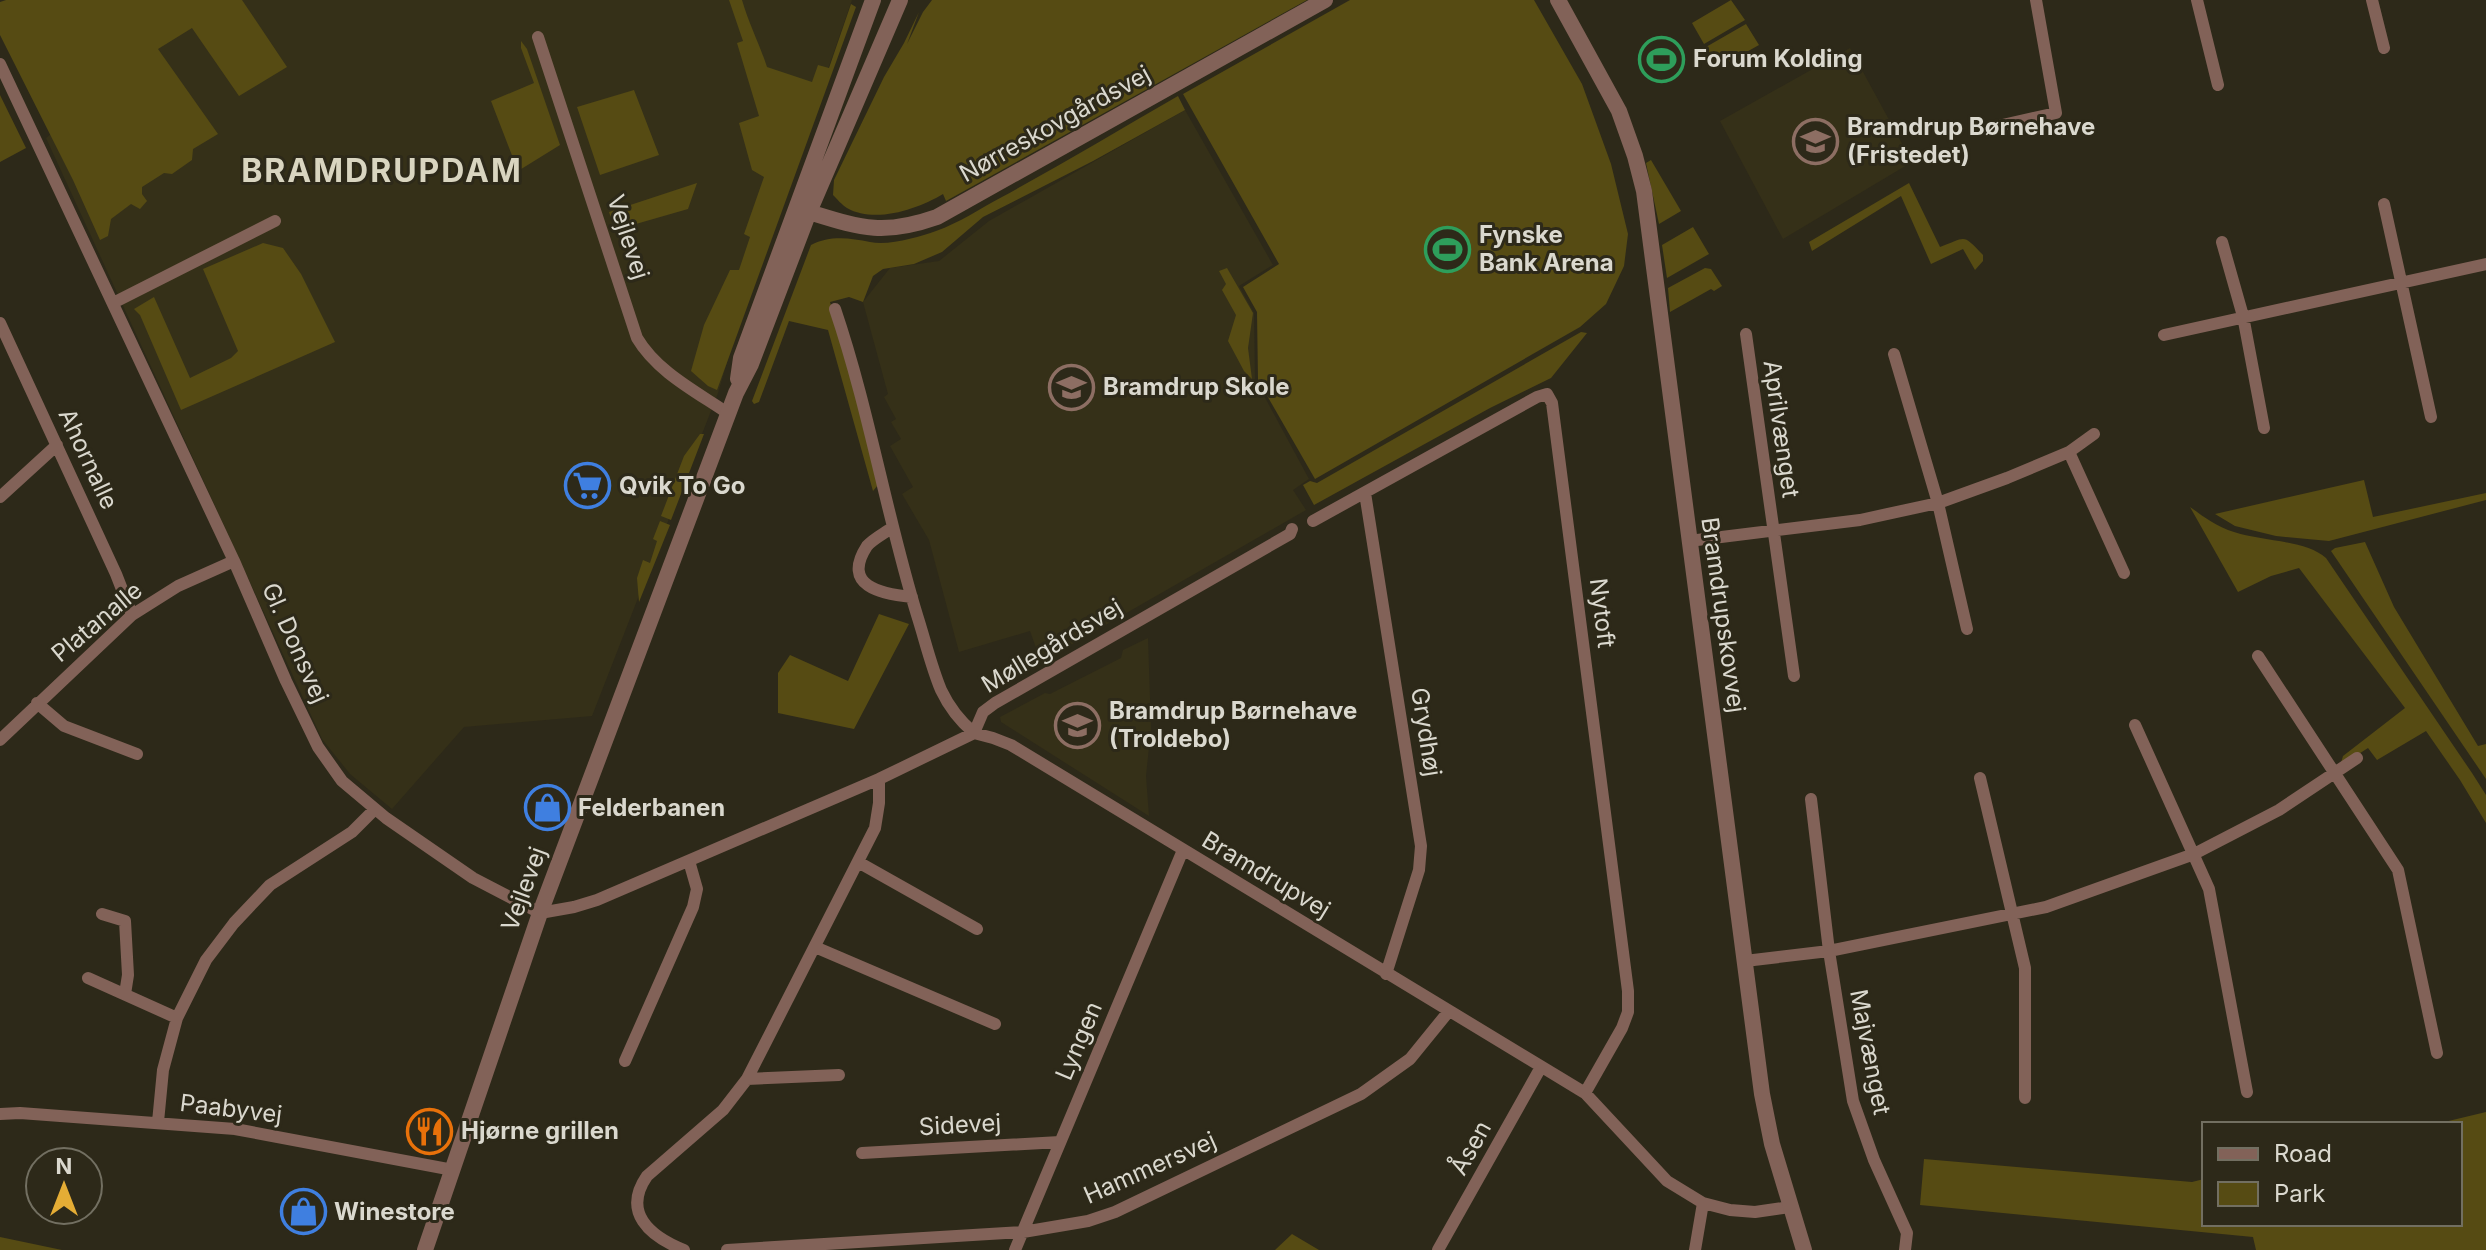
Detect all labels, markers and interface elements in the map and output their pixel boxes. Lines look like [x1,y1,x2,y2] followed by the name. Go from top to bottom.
[1638,35,1686,83] sports icon: Forum Kolding
[1693,44,1863,73] place label: Forum Kolding
[954,59,1155,188] street label: Nørreskovgårdsvej
[1847,112,2095,169] place label: Bramdrup Børnehave (Fristedet)
[1792,117,1840,165] school or university icon: Bramdrup Børnehave (Fristedet)
[241,151,523,190] district label: BRAMDRUPDAM
[601,191,656,283] street label: Vejlevej
[1479,220,1614,277] place label: Fynske Bank Arena
[1424,225,1472,273] sports icon: Fynske Bank Arena
[1757,358,1806,500] street label: Aprilvænget
[1048,363,1096,411] school or university icon: Bramdrup Skole
[1103,372,1289,401] place label: Bramdrup Skole
[53,404,124,514] street label: Ahornalle
[564,462,612,510] supermarket icon: Qvik To Go
[619,471,745,500] place label: Qvik To Go
[1695,515,1752,715] street label: Bramdrupskovvej
[45,575,148,668] street label: Platanalle
[1584,576,1621,650] street label: Nytoft
[256,578,335,708] street label: Gl. Donsvej
[976,592,1127,699] street label: Møllegårdsvej
[1405,685,1448,778] street label: Grydhøj
[1109,696,1357,753] place label: Bramdrup Børnehave (Troldebo)
[1054,701,1102,749] school or university icon: Bramdrup Børnehave (Troldebo)
[523,784,571,832] shop icon: Felderbanen
[578,793,725,822] place label: Felderbanen
[1197,825,1336,924] street label: Bramdrupvej
[495,843,552,935] street label: Vejlevej
[1844,987,1897,1117] street label: Majvænget
[1049,997,1108,1084] street label: Lyngen
[178,1088,284,1129] street label: Paabyvej
[406,1107,454,1155] restaurant icon: Hjørne grillen
[918,1108,1002,1141] street label: Sidevej
[1442,1115,1497,1180] street label: Åsen
[461,1116,619,1145] place label: Hjørne grillen
[2202,1122,2462,1226] legend
[1079,1125,1221,1210] street label: Hammersvej
[2274,1139,2332,1168] text: Road
[24,1146,104,1226] north arrow
[56,1153,72,1179] text: N
[2274,1179,2325,1208] text: Park
[279,1188,327,1236] shop icon: Winestore
[334,1197,455,1226] place label: Winestore

